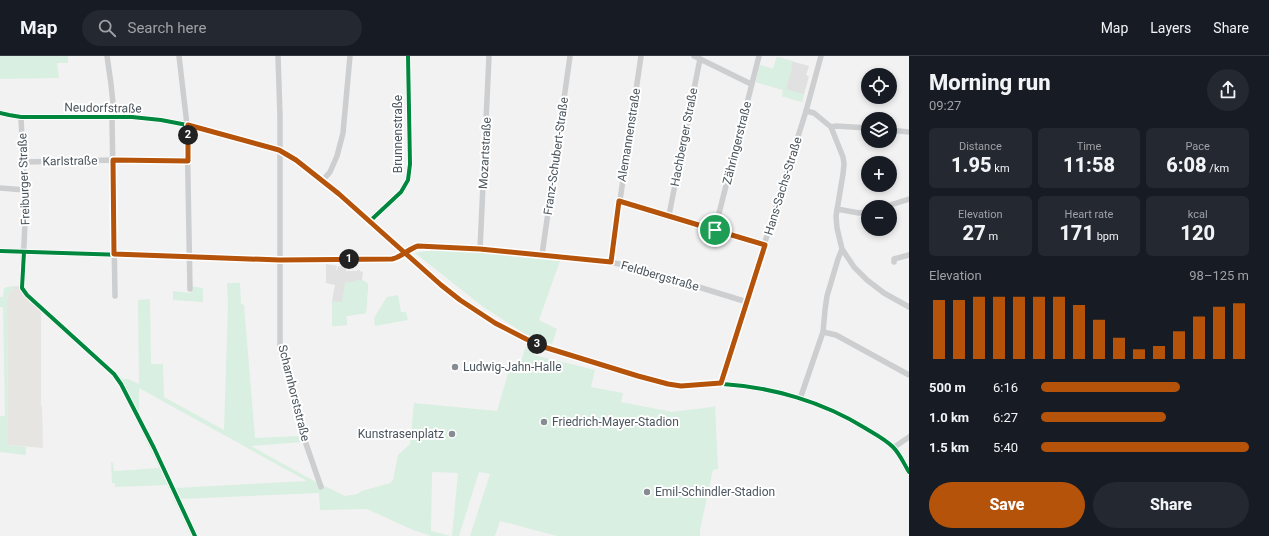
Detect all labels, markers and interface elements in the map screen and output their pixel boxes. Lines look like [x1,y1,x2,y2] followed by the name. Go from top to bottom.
[82,10,362,46] search box
[20,16,58,39] text: Map
[96,17,118,39] icon: search
[128,19,206,37] text: Search here
[1101,20,1128,36] text: Map
[1150,20,1191,36] text: Layers
[1213,20,1249,36] text: Share
[861,68,897,236] map controls
[861,68,897,104] button: locate
[1207,69,1249,111] button: share
[929,70,1051,95] text: Morning run
[615,87,643,183] street label: Alemannenstraße
[668,87,700,187] street label: Hachberger Straße
[391,95,405,173] street label: Brunnenstraße
[541,96,571,216] street label: Franz-Schubert-Straße
[929,98,961,113] text: 09:27
[64,100,142,116] street label: Neudorfstraße
[720,100,754,186] street label: Zähringerstraße
[861,112,897,148] button: layers
[476,117,494,189] street label: Mozartstraße
[178,125,198,145] pin: 2
[185,128,191,141] text: 2
[15,133,33,225] street label: Freiburger Straße
[761,135,805,237] street label: Hans-Sachs-Straße
[959,140,1002,153] text: Distance
[1077,140,1101,153] text: Time
[1185,140,1210,153] text: Pace
[951,153,992,177] text: 1.95
[1063,153,1115,177] text: 11:58
[1166,153,1207,177] text: 6:08
[42,154,98,168] street label: Karlstraße
[861,156,897,192] button: +
[992,162,1010,175] text: km
[1207,162,1229,175] text: /km
[861,200,897,236] button: −
[958,208,1003,221] text: Elevation
[1065,208,1113,221] text: Heart rate
[1188,208,1208,221] text: kcal
[698,213,732,247] pin
[704,219,726,241] icon: arrive
[963,221,986,245] text: 27
[1059,221,1094,245] text: 171
[1180,221,1215,245] text: 120
[986,230,998,243] text: m
[1094,230,1119,243] text: bpm
[339,249,359,269] pin: 1
[346,252,352,265] text: 1
[619,258,701,294] street label: Feldbergstraße
[929,268,982,283] text: Elevation
[1189,268,1249,283] text: 98–125 m
[527,334,547,354] pin: 3
[534,337,540,350] text: 3
[275,343,313,443] street label: Scharnhorststraße
[463,360,562,374] place label: Ludwig-Jahn-Halle
[450,362,460,372] marker: Ludwig-Jahn-Halle
[929,380,966,395] text: 500 m
[993,380,1018,395] text: 6:16
[929,410,969,425] text: 1.0 km
[993,410,1018,425] text: 6:27
[552,415,679,429] place label: Friedrich-Mayer-Stadion
[539,417,549,427] marker: Friedrich-Mayer-Stadion
[358,427,444,441] place label: Kunstrasenplatz
[447,429,457,439] marker: Kunstrasenplatz
[929,440,969,455] text: 1.5 km
[993,440,1018,455] text: 5:40
[929,482,1085,528] button: Save
[1093,482,1249,528] button: Share
[655,485,775,499] place label: Emil-Schindler-Stadion
[642,487,652,497] marker: Emil-Schindler-Stadion

